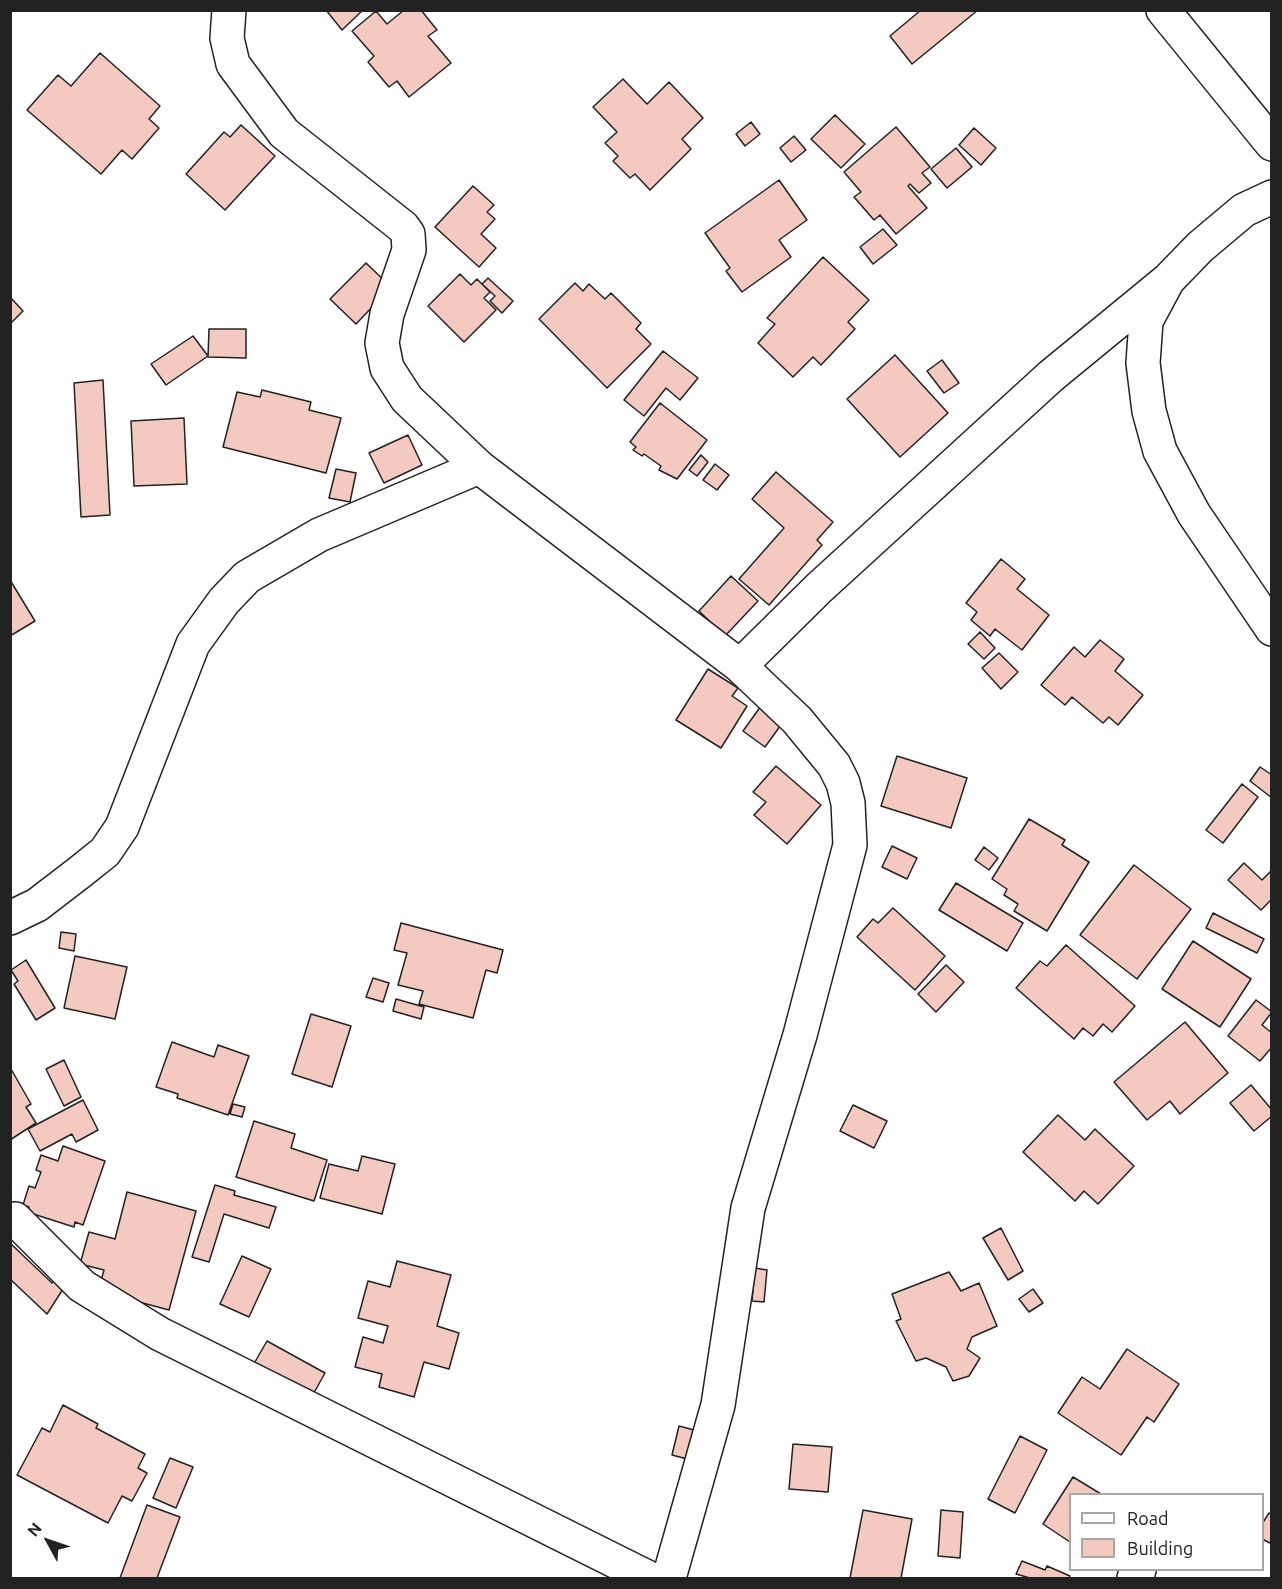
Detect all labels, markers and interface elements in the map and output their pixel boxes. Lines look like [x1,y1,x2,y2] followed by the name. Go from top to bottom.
[1069,1493,1264,1571] legend
[1127,1508,1169,1528] text: Road
[18,1511,78,1571] north arrow
[23,1519,45,1540] text: N
[1127,1538,1193,1558] text: Building

